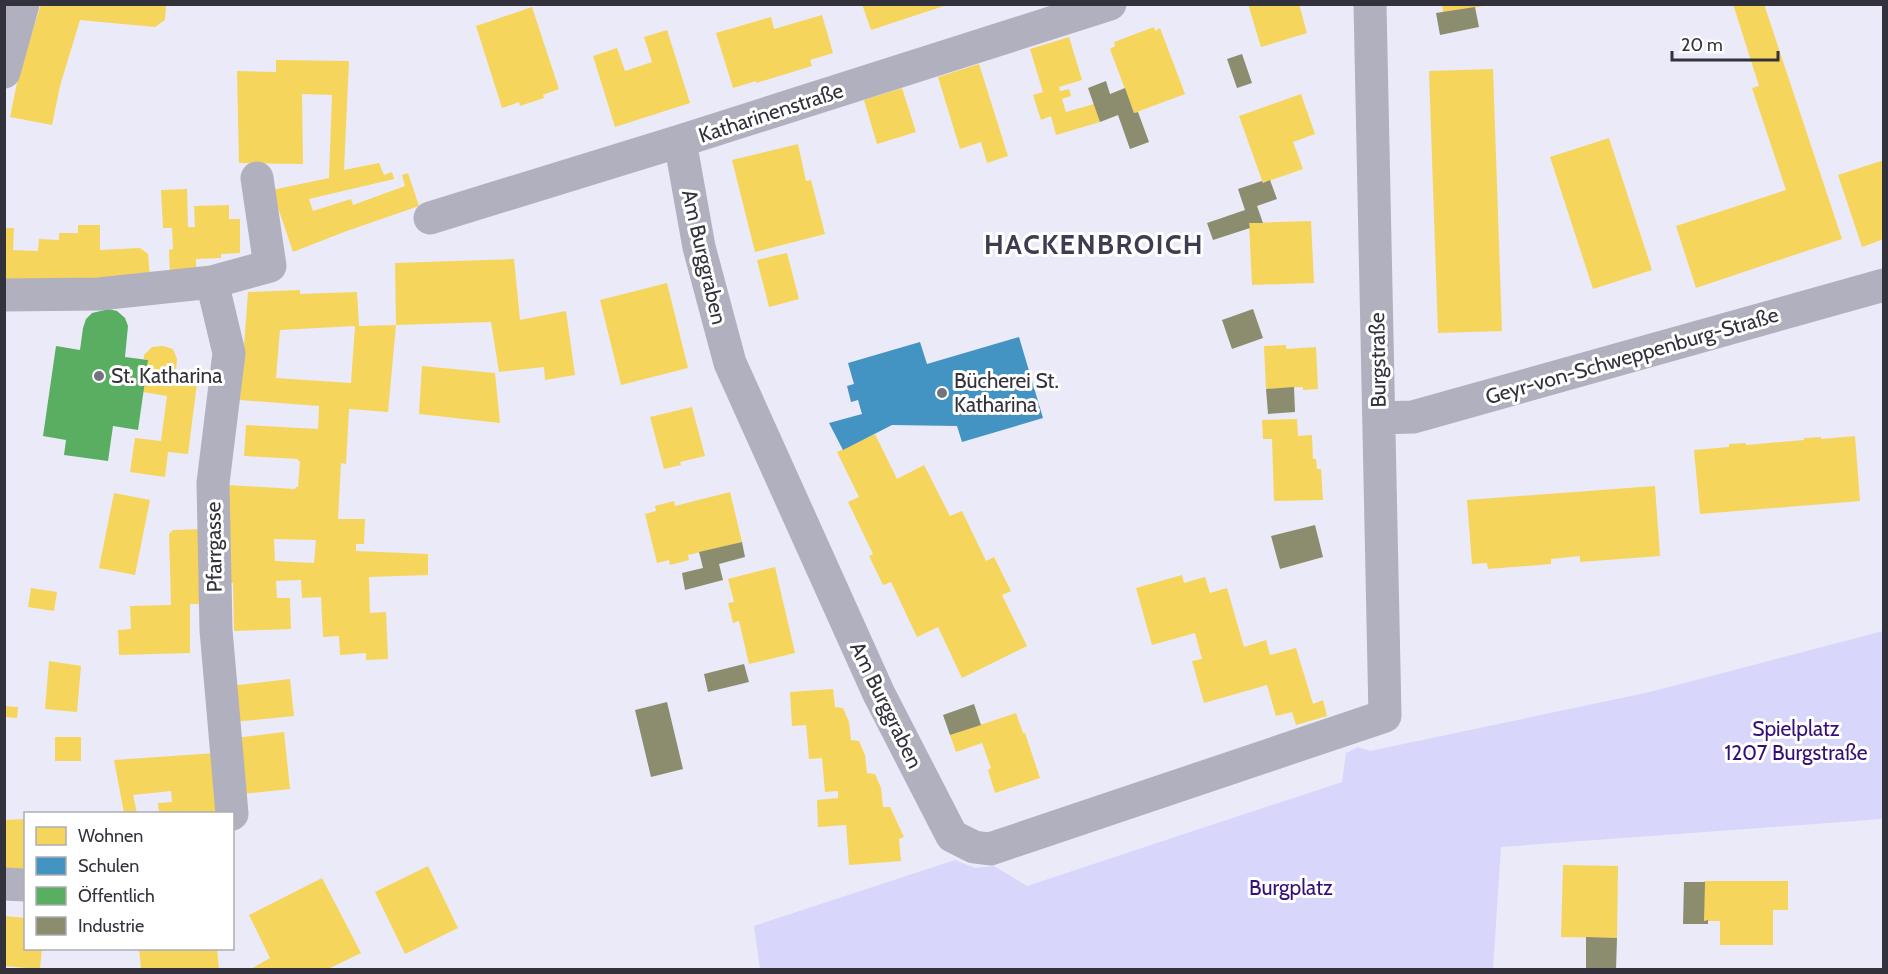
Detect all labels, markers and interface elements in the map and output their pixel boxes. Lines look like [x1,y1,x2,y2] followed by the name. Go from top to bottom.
[1672,24,1778,62] scale bar
[1681,34,1723,56] text: 20 m
[695,77,847,148] street label: Katharinenstraße
[677,187,732,327] street label: Am Burggraben
[984,228,1204,261] district label: HACKENBROICH
[1482,302,1782,409] street label: Geyr-von-Schweppenburg-Straße
[1364,312,1391,408] street label: Burgstraße
[111,363,222,388] place label: St. Katharina
[954,368,1059,417] place label: Bücherei St. Katharina
[92,369,106,383] marker: St. Katharina
[935,386,949,400] marker: Bücherei St. Katharina
[200,501,227,593] street label: Pfarrgasse
[845,637,928,772] street label: Am Burggraben
[1724,716,1868,765] park label: Spielplatz 1207 Burgstraße
[24,812,234,950] legend
[78,825,143,847] text: Wohnen
[78,855,139,877] text: Schulen
[1249,875,1333,900] park label: Burgplatz
[78,885,155,907] text: Öffentlich
[78,915,144,937] text: Industrie

